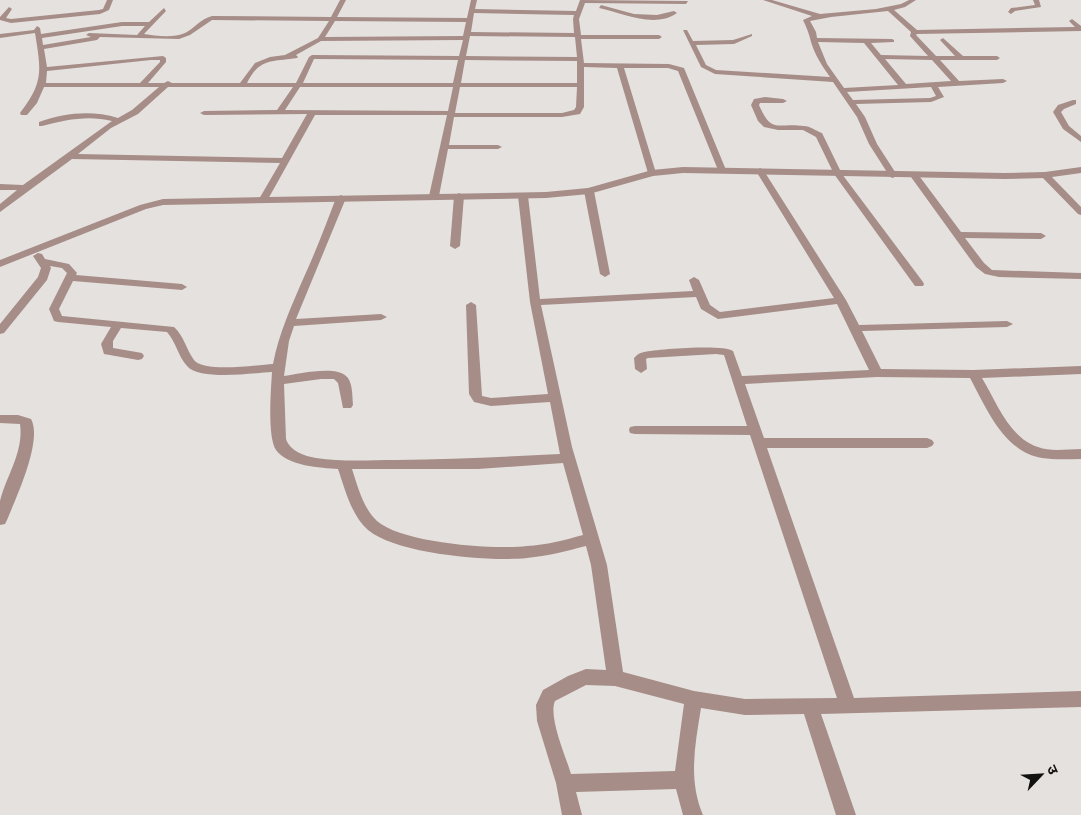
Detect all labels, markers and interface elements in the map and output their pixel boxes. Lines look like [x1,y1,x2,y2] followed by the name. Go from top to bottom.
[1016,750,1066,800] north arrow
[1043,762,1063,778] text: उ

